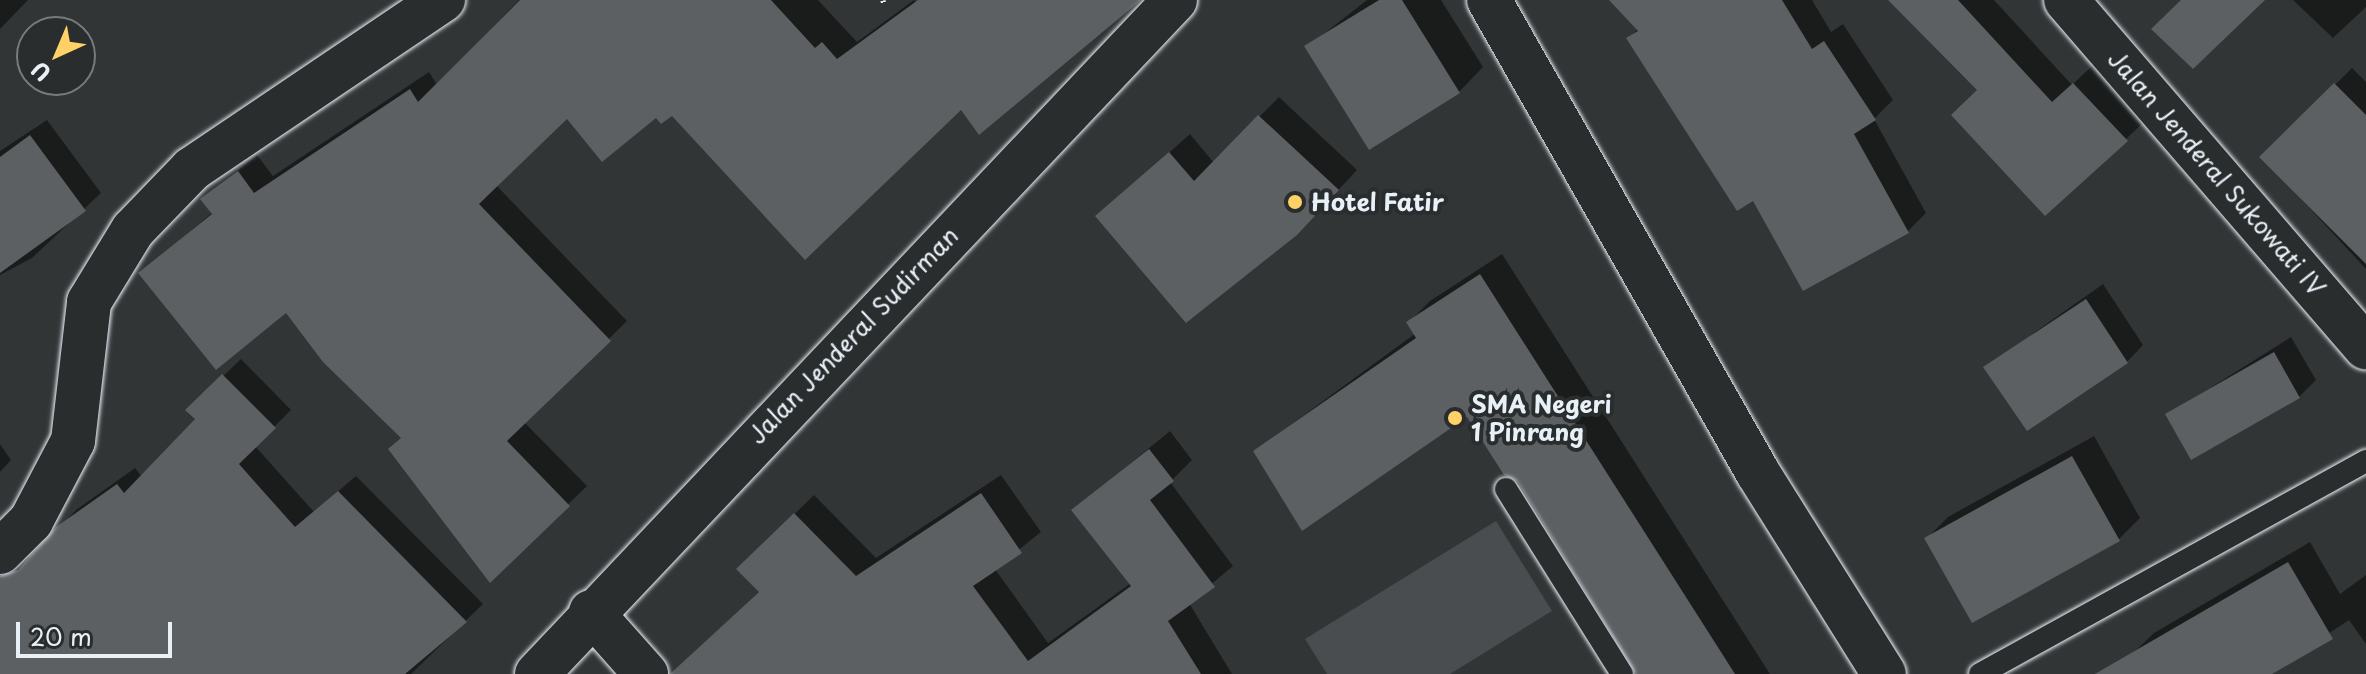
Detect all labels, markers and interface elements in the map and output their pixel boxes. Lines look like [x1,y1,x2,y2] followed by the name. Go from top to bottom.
[16,16,96,96] north arrow
[2102,44,2332,302] street label: Jalan Jenderal Sukowati IV
[23,54,58,90] text: U
[1311,188,1445,216] place label: Hotel Fatir
[1286,193,1304,211] marker: Hotel Fatir
[741,220,965,450] street label: Jalan Jenderal Sudirman
[1471,390,1613,446] place label: SMA Negeri 1 Pinrang
[1446,409,1464,427] marker: SMA Negeri 1 Pinrang
[20,606,176,656] scale bar
[30,618,92,654] text: 20 m

